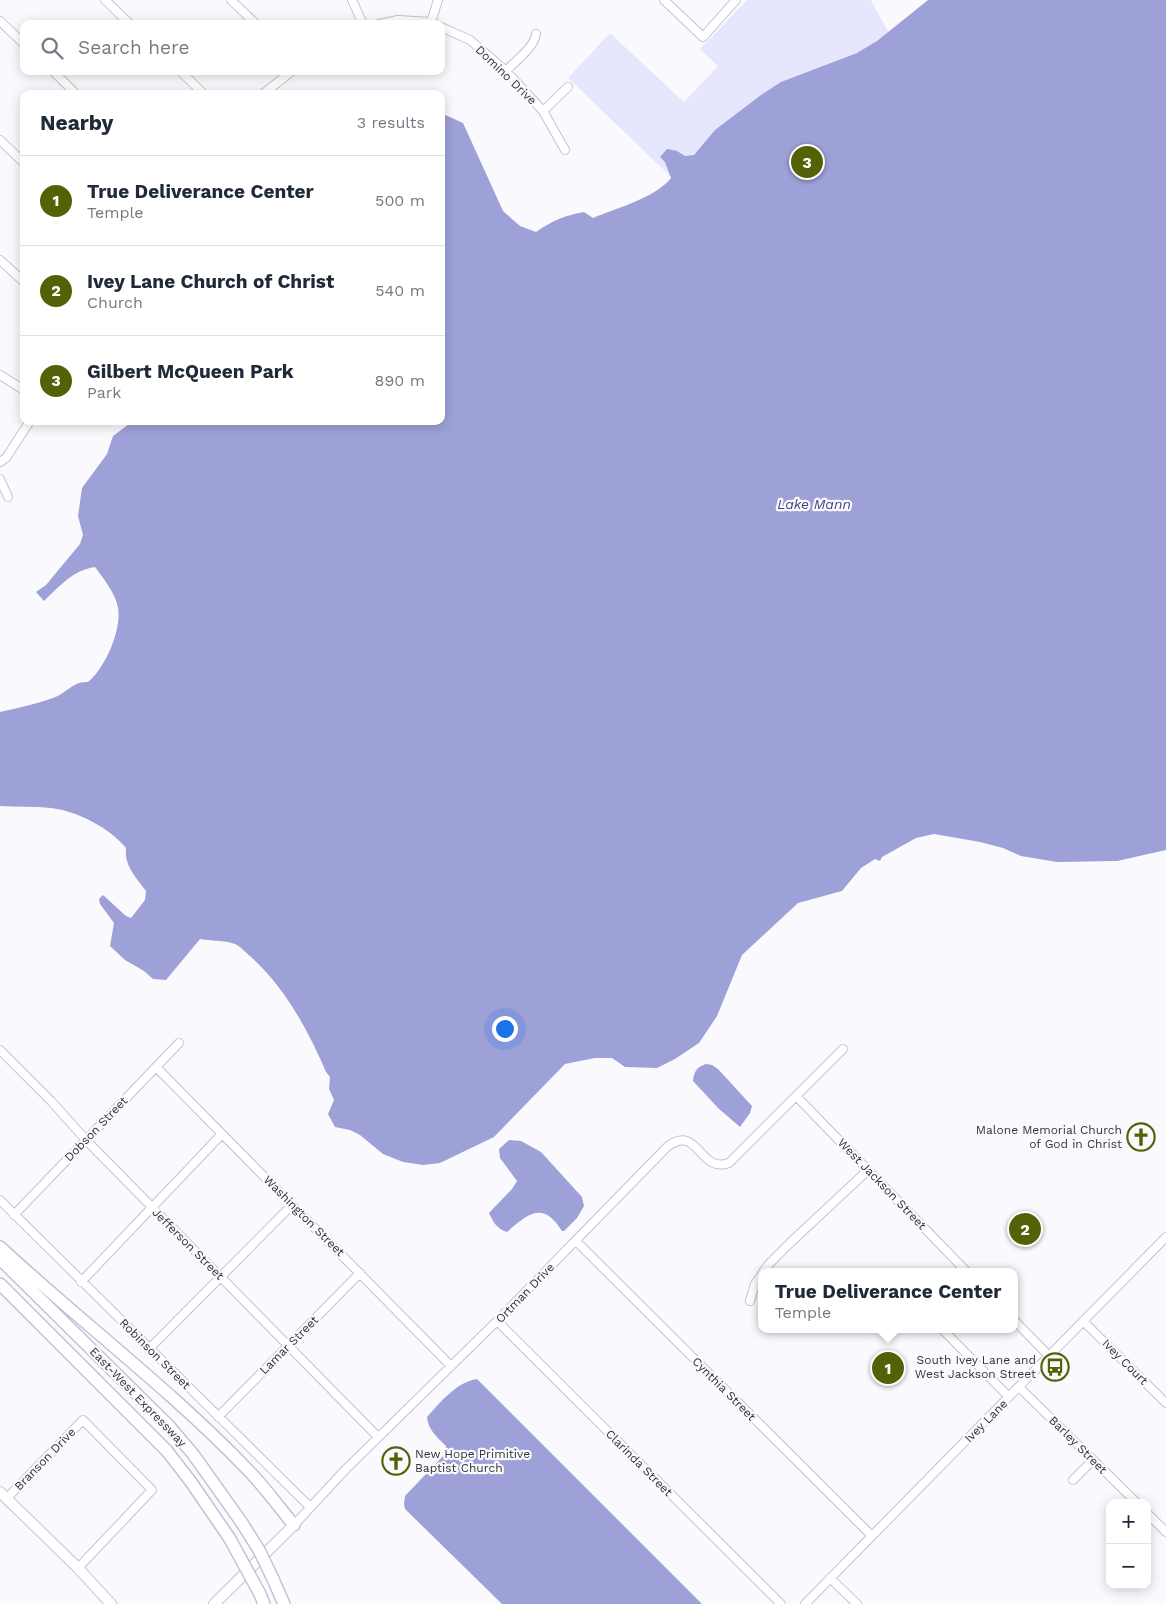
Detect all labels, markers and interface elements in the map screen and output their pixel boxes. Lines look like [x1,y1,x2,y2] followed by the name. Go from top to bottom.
[20,20,445,75] search box
[38,34,66,62] icon: search
[78,36,189,59] text: Search here
[473,43,539,108] street label: Domino Drive
[40,110,113,135] text: Nearby
[357,113,425,132] text: 3 results
[791,143,823,181] pin: 3
[87,180,314,203] text: True Deliverance Center
[53,191,59,210] text: 1
[375,191,425,210] text: 500 m
[87,203,144,222] text: Temple
[87,270,334,293] text: Ivey Lane Church of Christ
[51,281,61,300] text: 2
[375,281,425,300] text: 540 m
[87,293,143,312] text: Church
[87,360,294,383] text: Gilbert McQueen Park
[51,371,61,390] text: 3
[375,371,425,390] text: 890 m
[87,383,121,402] text: Park
[777,496,851,512] water label: Lake Mann
[492,1016,518,1042] your location
[62,1094,130,1164] street label: Dobson Street
[1126,1122,1156,1152] church icon: Malone Memorial Church of God in Christ
[976,1123,1122,1151] place label: Malone Memorial Church of God in Christ
[835,1136,929,1232] street label: West Jackson Street
[261,1173,347,1259] street label: Washington Street
[149,1205,227,1283] street label: Jefferson Street
[1009,1210,1041,1248] pin: 2
[493,1260,557,1326] street label: Ortman Drive
[758,1268,1018,1333] popup
[775,1280,1001,1303] text: True Deliverance Center
[775,1303,831,1322] text: Temple
[257,1313,321,1377] street label: Lamar Street
[117,1316,193,1392] street label: Robinson Street
[1099,1336,1151,1388] street label: Ivey Court
[87,1344,190,1450] street label: East-West Expressway
[872,1349,904,1387] pin: 1
[1040,1352,1070,1382] bus stop icon: South Ivey Lane and West Jackson Street
[915,1353,1036,1381] place label: South Ivey Lane and West Jackson Street
[689,1354,759,1424] street label: Cynthia Street
[962,1397,1010,1445] street label: Ivey Lane
[1046,1413,1110,1477] street label: Barley Street
[12,1425,78,1493] street label: Branson Drive
[603,1427,675,1499] street label: Clarinda Street
[381,1446,411,1476] church icon: New Hope Primitive Baptist Church
[415,1447,530,1475] place label: New Hope Primitive Baptist Church
[1106,1499,1151,1589] map controls
[1106,1499,1151,1544] button: +
[1106,1544,1151,1589] button: −

